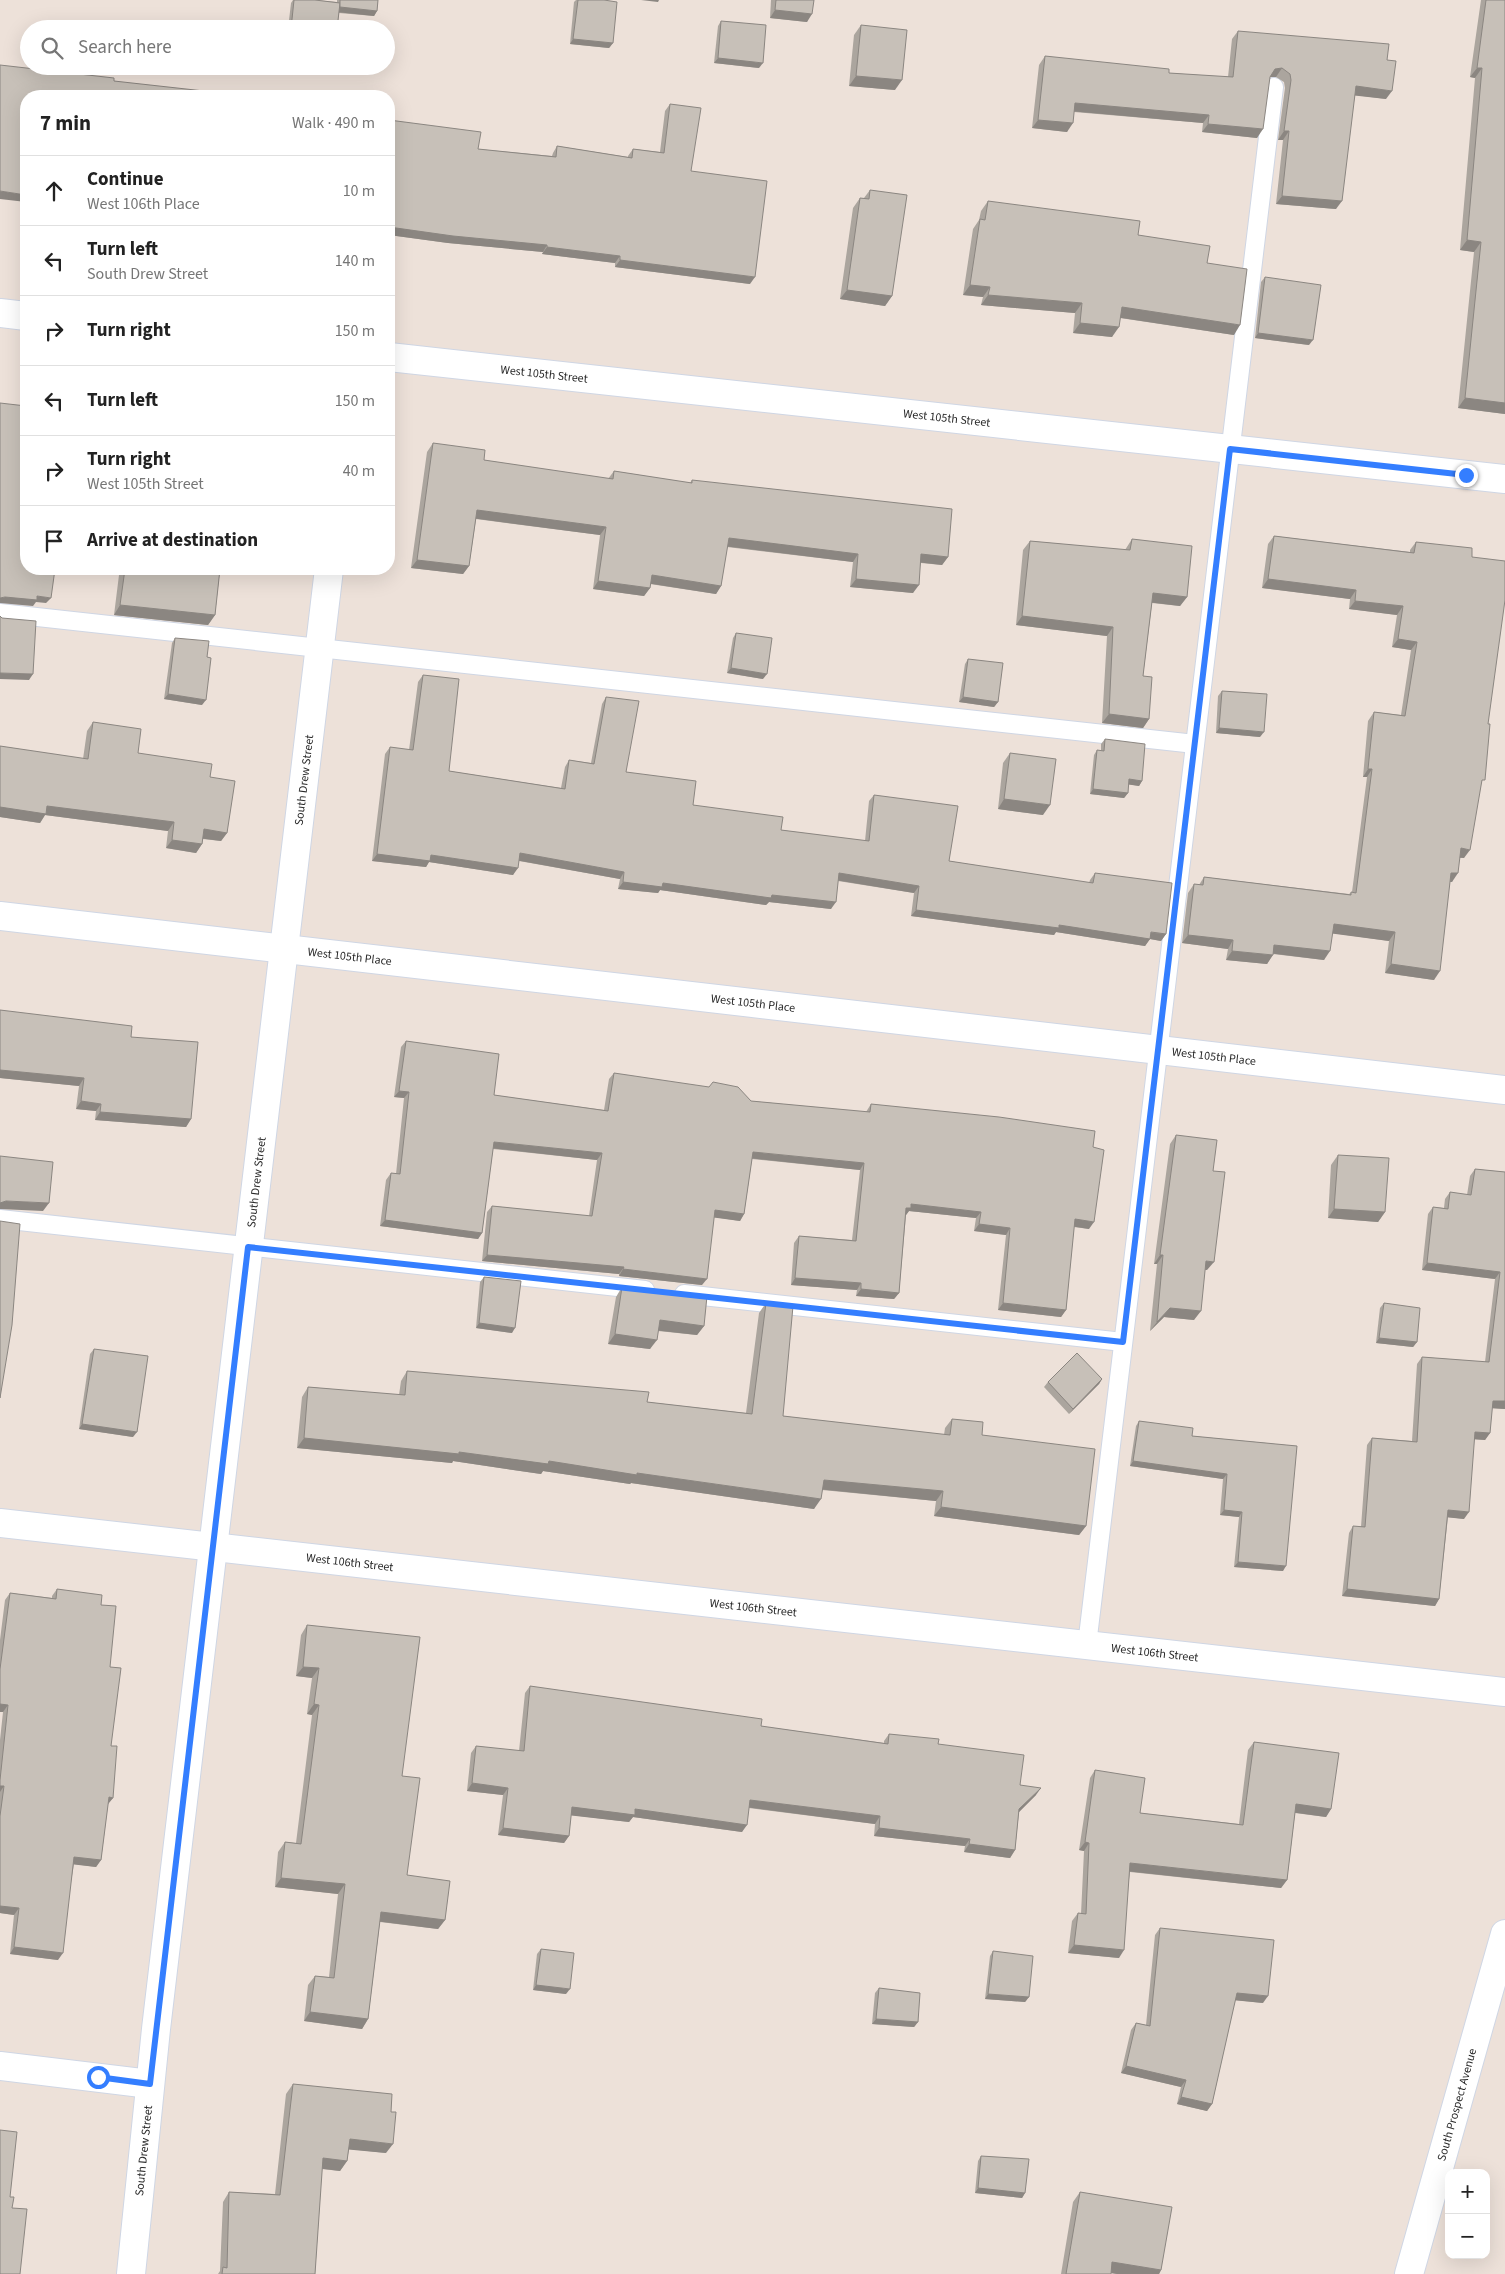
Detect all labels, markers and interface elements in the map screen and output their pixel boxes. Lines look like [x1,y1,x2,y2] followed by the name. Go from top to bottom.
[20,20,395,75] search box
[38,34,66,62] icon: search
[78,34,172,61] text: Search here
[40,108,91,138] text: 7 min
[292,112,375,134] text: Walk · 490 m
[87,166,164,193] text: Continue
[40,177,68,205] icon: ahead
[343,180,375,202] text: 10 m
[87,193,200,215] text: West 106th Place
[87,236,158,263] text: Turn left
[40,247,68,275] icon: left
[335,250,375,272] text: 140 m
[87,263,208,285] text: South Drew Street
[40,317,68,345] icon: right
[87,317,171,344] text: Turn right
[335,320,375,342] text: 150 m
[500,361,589,388] street label: West 105th Street
[40,387,68,415] icon: left
[87,387,158,414] text: Turn left
[335,390,375,412] text: 150 m
[902,405,991,432] street label: West 105th Street
[87,446,171,473] text: Turn right
[40,457,68,485] icon: right
[343,460,375,482] text: 40 m
[1455,464,1478,487] route end
[87,473,204,495] text: West 105th Street
[40,527,68,555] icon: arrive
[87,527,258,554] text: Arrive at destination
[291,734,318,826] street label: South Drew Street
[307,944,393,970] street label: West 105th Place
[710,990,796,1017] street label: West 105th Place
[1171,1044,1257,1070] street label: West 105th Place
[243,1136,271,1228] street label: South Drew Street
[305,1549,394,1576] street label: West 106th Street
[709,1595,798,1621] street label: West 106th Street
[1110,1640,1199,1667] street label: West 106th Street
[1433,2046,1481,2163] street label: South Prospect Avenue
[87,2066,110,2089] route start
[131,2105,157,2197] street label: South Drew Street
[1445,2169,1490,2259] map controls
[1445,2169,1490,2214] button: +
[1445,2214,1490,2259] button: −

